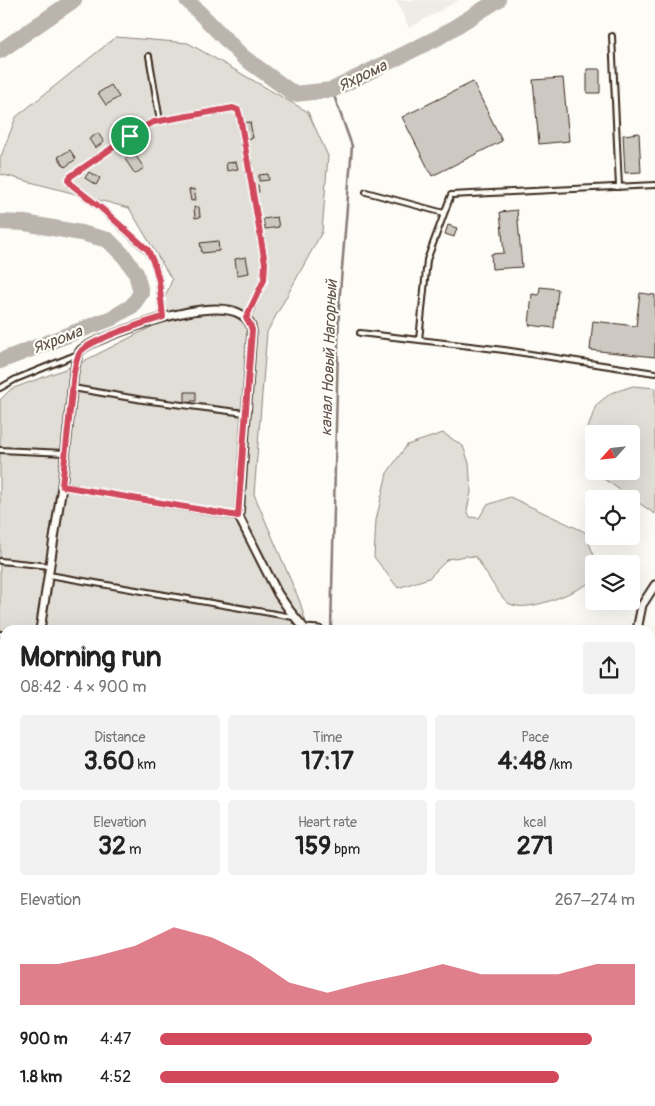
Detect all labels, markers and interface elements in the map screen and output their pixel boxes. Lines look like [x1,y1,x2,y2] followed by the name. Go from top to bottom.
[335,55,391,96] water label: Яхрома
[109,115,151,157] pin
[116,122,144,150] icon: arrive
[316,278,342,436] water label: канал Новый Нагорный
[30,321,86,358] water label: Яхрома
[585,425,640,480] north arrow
[585,425,640,610] map controls
[585,490,640,545] button: locate
[585,555,640,610] button: layers
[20,640,162,675] text: Morning run
[583,642,635,694] button: share
[20,677,146,697] text: 08:42 · 4 × 900 m
[94,729,145,746] text: Distance
[313,729,342,746] text: Time
[521,729,549,746] text: Pace
[84,746,135,777] text: 3.60
[301,746,354,777] text: 17:17
[498,746,546,777] text: 4:48
[135,756,156,773] text: km
[546,756,572,773] text: /km
[93,814,147,831] text: Elevation
[298,814,357,831] text: Heart rate
[524,814,547,831] text: kcal
[98,831,126,862] text: 32
[295,831,331,862] text: 159
[517,831,554,862] text: 271
[126,841,142,858] text: m
[331,841,360,858] text: bpm
[20,890,81,910] text: Elevation
[555,890,635,910] text: 267–274 m
[20,1029,68,1049] text: 900 m
[100,1029,131,1049] text: 4:47
[20,1067,62,1087] text: 1.8 km
[100,1067,131,1087] text: 4:52

